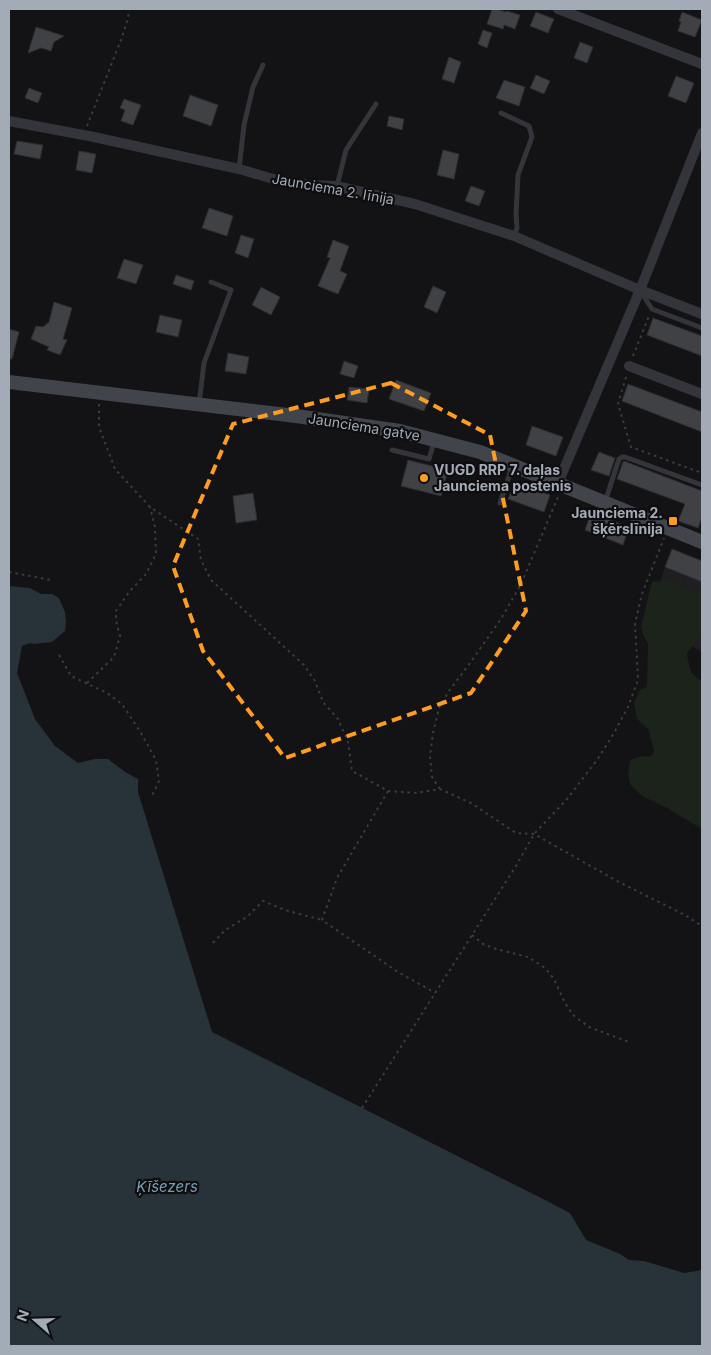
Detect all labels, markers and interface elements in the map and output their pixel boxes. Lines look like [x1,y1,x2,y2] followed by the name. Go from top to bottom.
[271,169,395,208] street label: Jaunciema 2. līnija
[307,409,421,444] street label: Jaunciema gatve
[434,461,571,494] place label: VUGD RRP 7. daļas Jaunciema postenis
[418,472,430,484] marker: VUGD RRP 7. daļas Jaunciema postenis
[571,504,663,538] place label: Jaunciema 2. šķērslīnija
[667,515,679,527] marker: Jaunciema 2. šķērslīnija
[136,1177,198,1196] water label: Ķīšezers
[10,1295,60,1345] north arrow
[13,1307,32,1323] text: N

